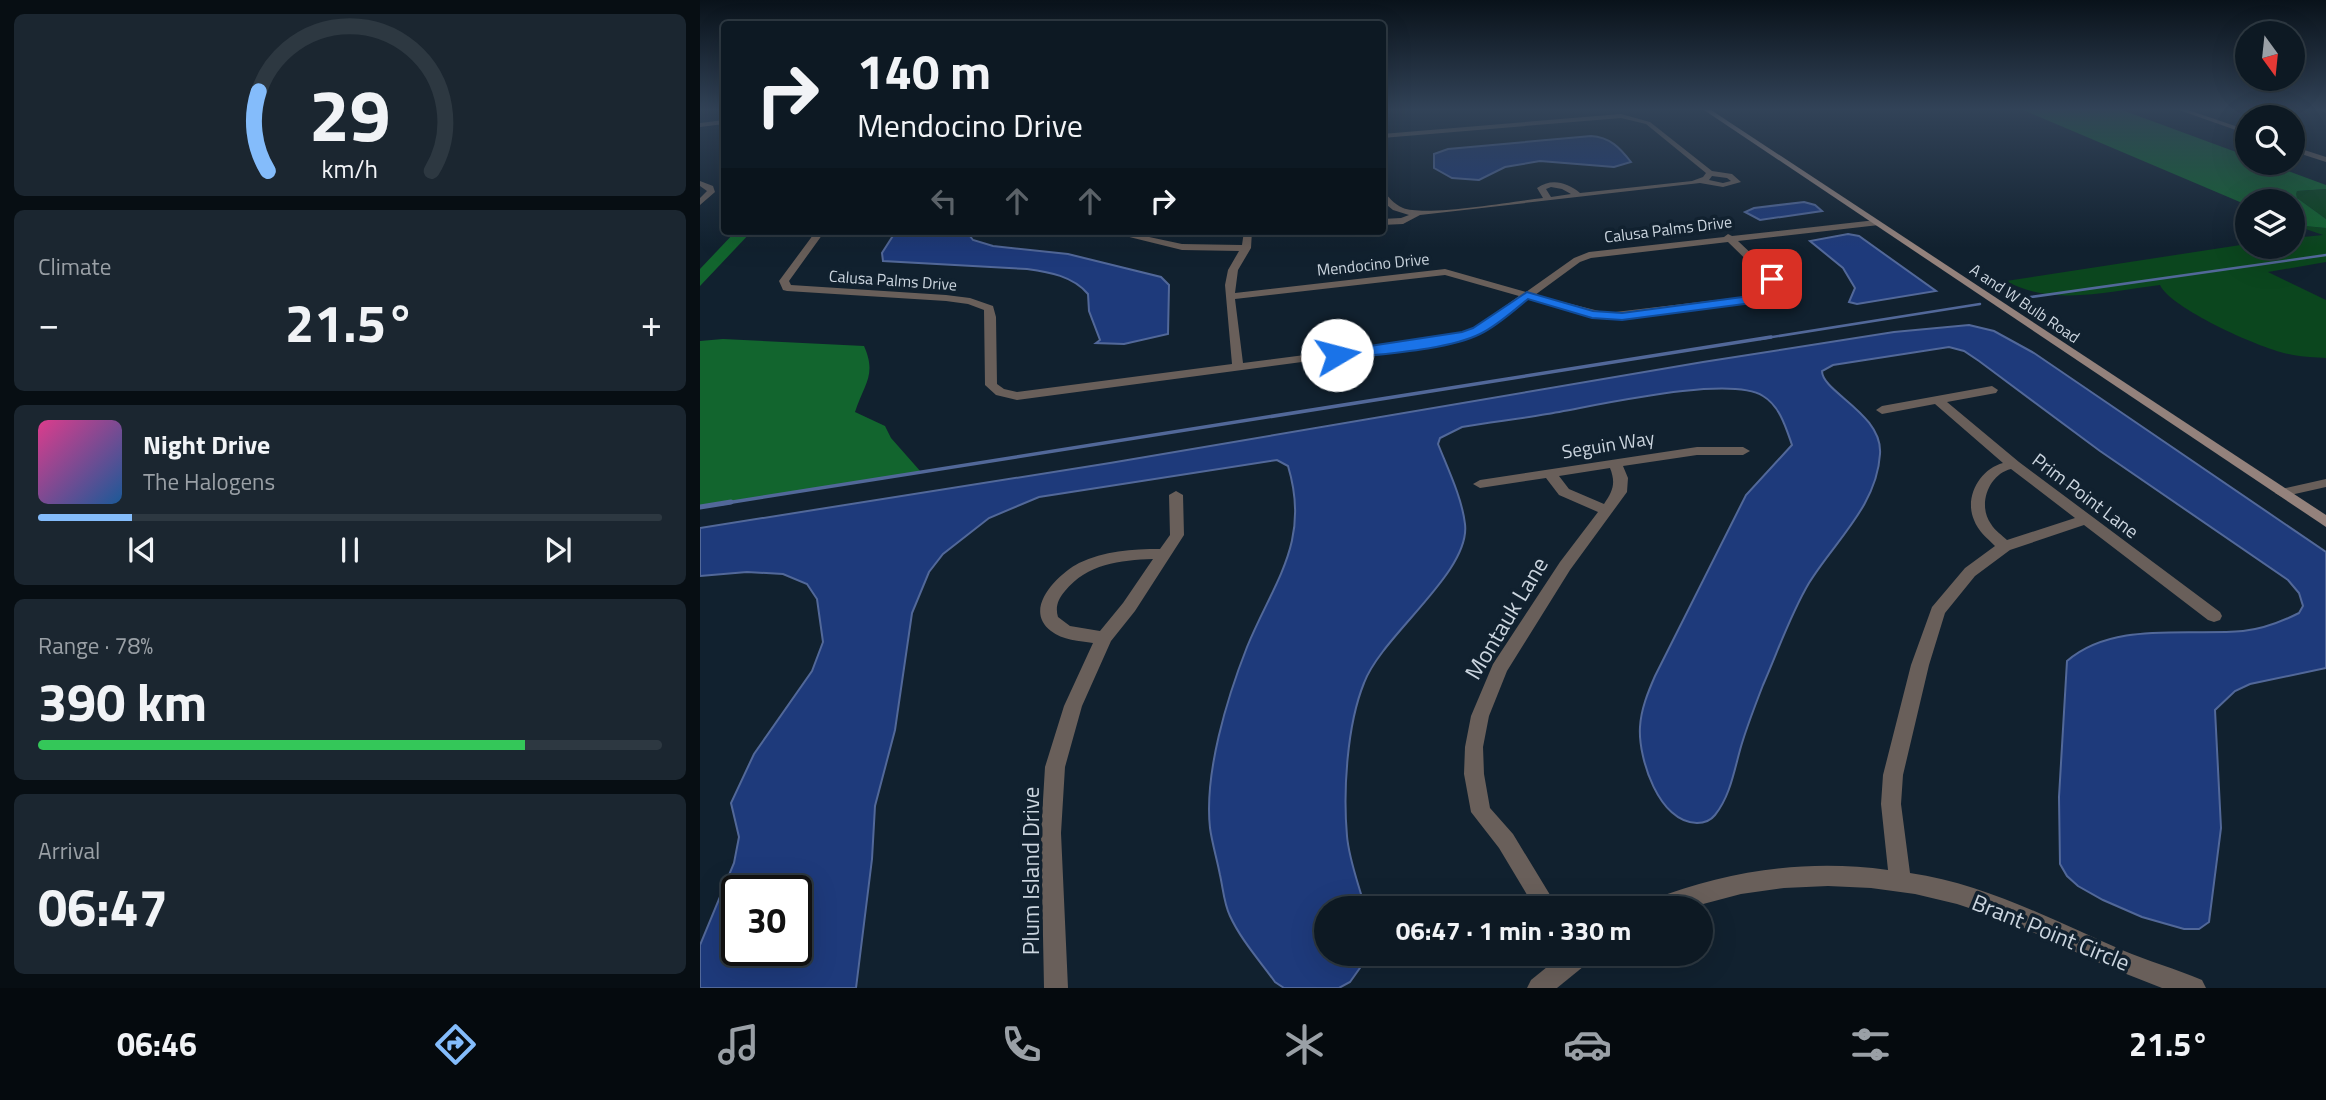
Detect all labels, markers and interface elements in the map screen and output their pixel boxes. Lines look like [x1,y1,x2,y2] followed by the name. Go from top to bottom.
[2235,21,2305,91] north arrow
[2235,21,2305,259] map controls
[857,33,991,108] text: 140 m
[742,49,833,140] icon: right
[309,59,391,169] text: 29
[857,101,1083,149] text: Mendocino Drive
[2235,105,2305,175] button: search
[322,150,378,188] text: km/h
[925,182,963,220] icon: left
[998,182,1036,220] icon: ahead
[1071,182,1109,220] icon: ahead
[1144,182,1182,220] icon: right
[2235,189,2305,259] button: layers
[1603,209,1733,249] street label: Calusa Palms Drive
[1316,246,1430,282] street label: Mendocino Drive
[38,249,111,284] text: Climate
[1742,249,1802,309] pin
[1965,257,2085,349] street label: A and W Bulb Road
[1753,260,1791,298] icon: arrive
[828,264,958,296] street label: Calusa Palms Drive
[285,283,415,362] text: 21.5°
[38,294,59,352] text: −
[641,294,662,352] text: +
[1300,318,1374,392] position arrow
[1560,422,1656,466] street label: Seguin Way
[143,425,270,464] text: Night Drive
[2027,445,2145,545] street label: Prim Point Lane
[143,464,275,499] text: The Halogens
[123,531,161,569] icon: previous
[331,531,369,569] icon: pause
[539,531,577,569] icon: next
[1455,550,1557,686] street label: Montauk Lane
[38,628,153,663] text: Range · 78%
[38,662,207,741] text: 390 km
[1013,787,1048,955] street label: Plum Island Drive
[38,833,100,868] text: Arrival
[38,867,168,946] text: 06:47
[721,875,812,966] speed limit sign: 30
[1967,884,2135,980] street label: Brant Point Circle
[1396,911,1631,950] text: 06:47 · 1 min · 330 m
[117,1020,197,1068] text: 06:46
[431,1020,480,1069] icon: directions
[714,1020,763,1069] icon: music
[997,1020,1046,1069] icon: phone
[1280,1020,1329,1069] icon: climate
[1563,1020,1612,1069] icon: car
[1846,1020,1895,1069] icon: filters
[2129,1020,2209,1068] text: 21.5°

